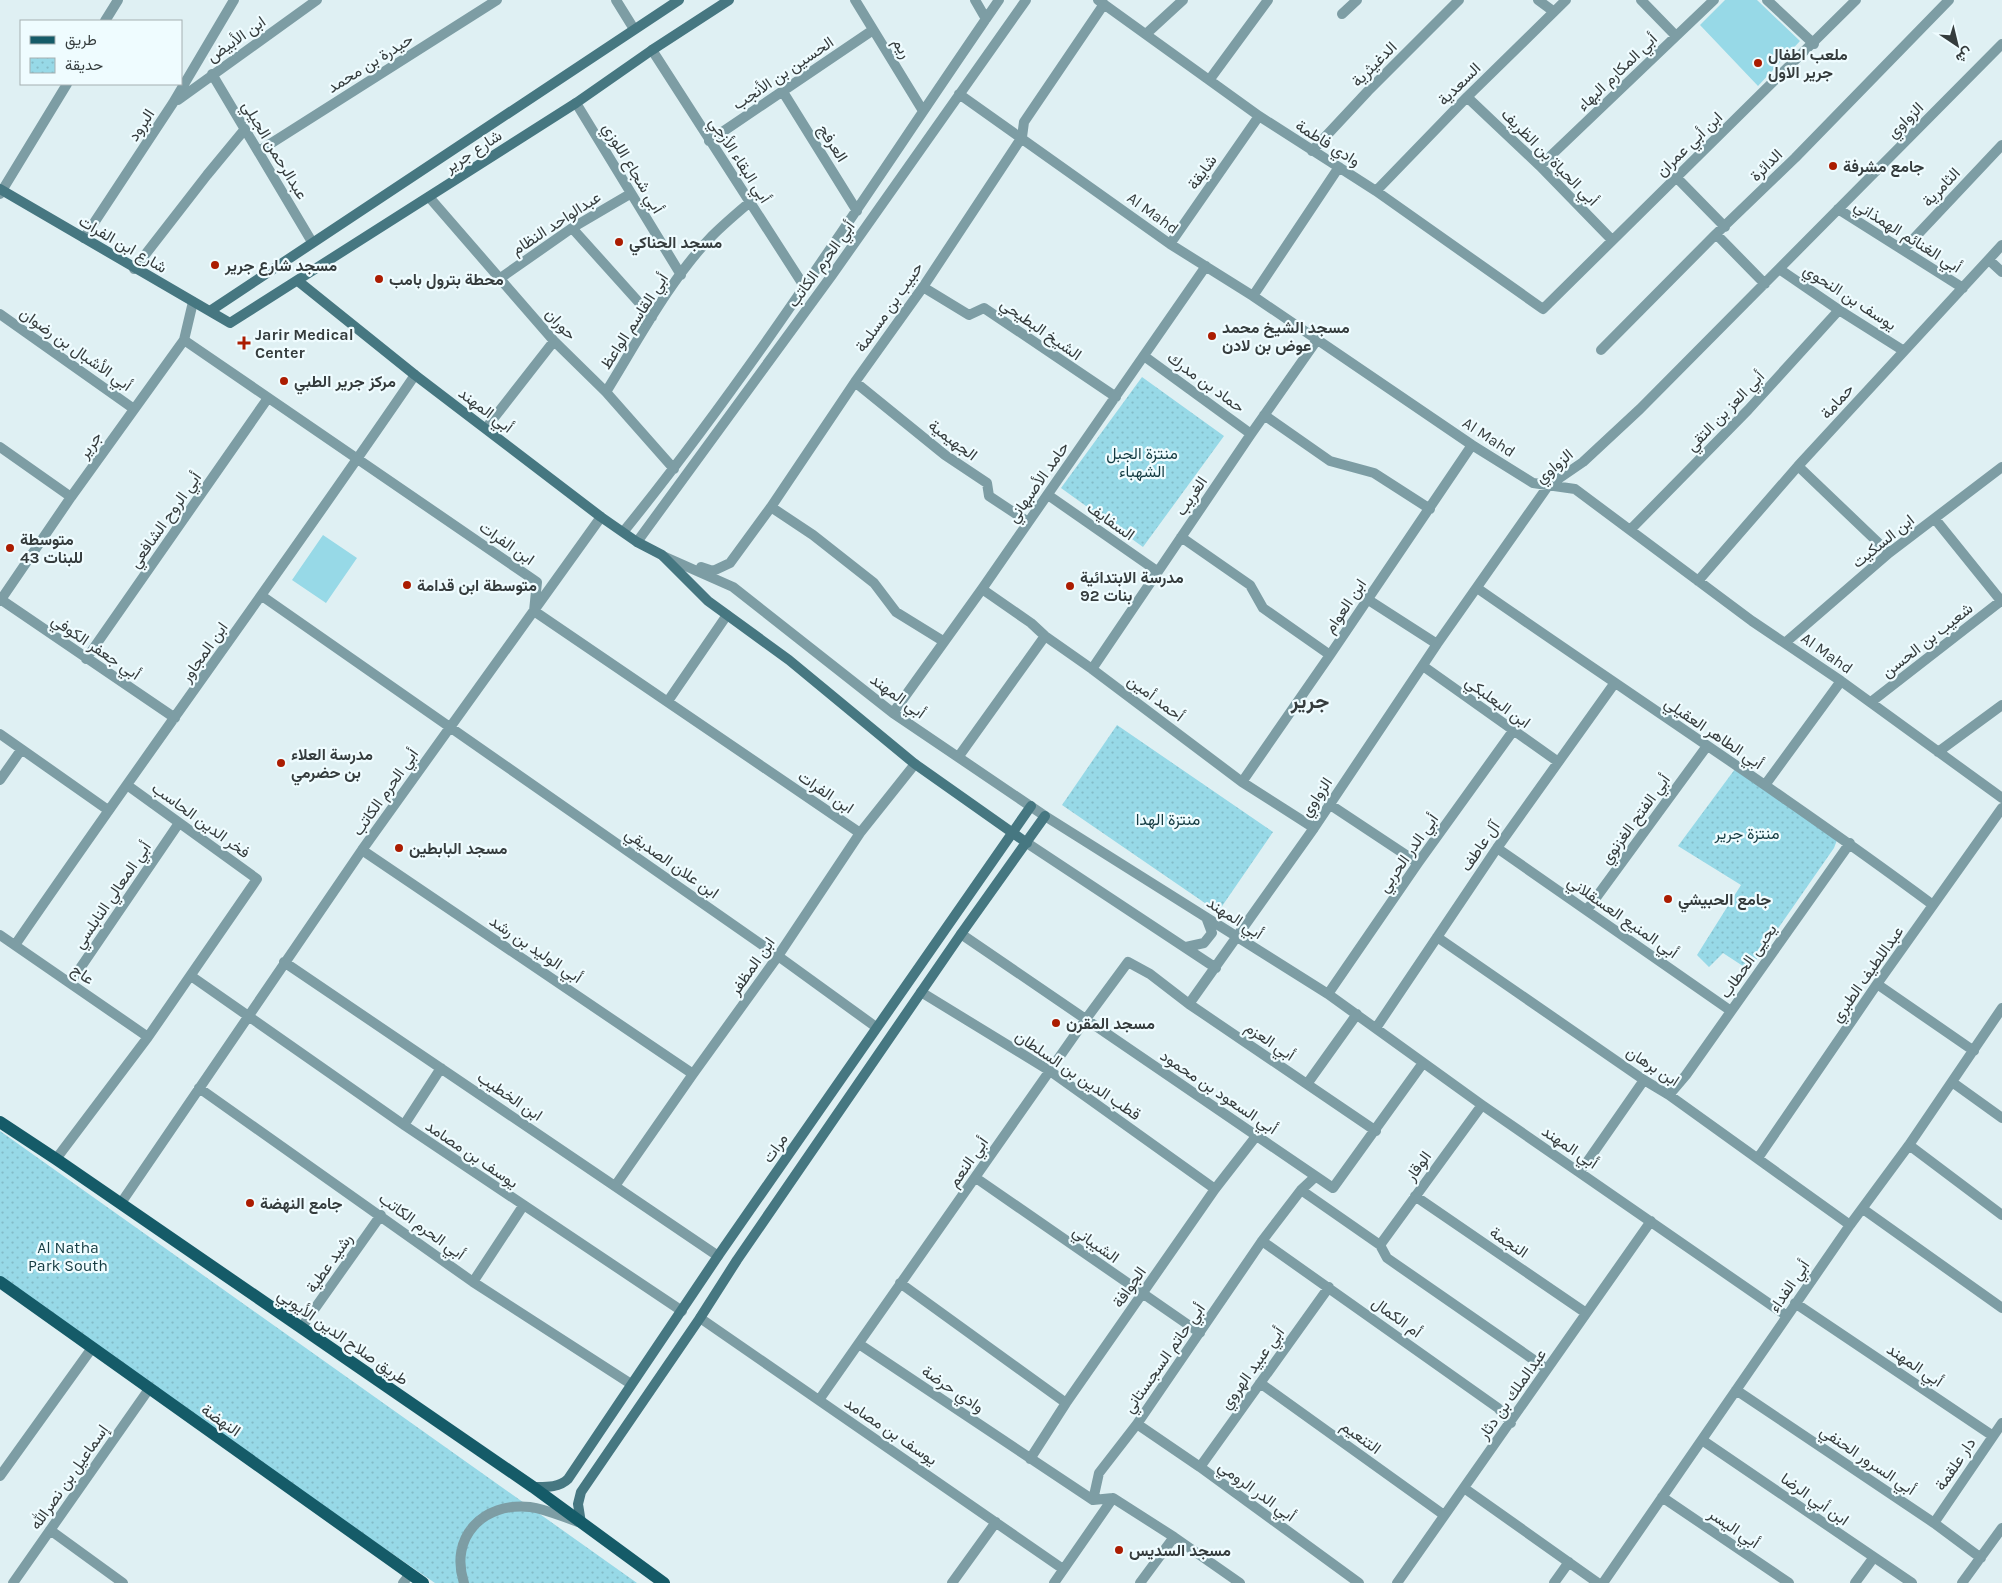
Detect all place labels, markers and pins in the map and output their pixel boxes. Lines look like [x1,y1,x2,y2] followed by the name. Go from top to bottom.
[1768,45,1848,83] place label: ملعب اطفال جرير الاول
[1752,57,1764,69] marker: ملعب اطفال جرير الاول
[1843,157,1924,178] place label: جامع مشرفة
[1827,160,1839,172] marker: جامع مشرفة
[629,233,723,256] place label: مسجد الحناكي
[613,236,625,248] marker: مسجد الحناكي
[224,256,338,276] place label: مسجد شارع جرير
[209,259,221,271] marker: مسجد شارع جرير
[389,270,504,290] place label: محطة بترول بامب
[373,273,385,285] marker: محطة بترول بامب
[1222,318,1350,356] place label: مسجد الشيخ محمد عوض بن لادن
[255,325,354,362] place label: Jarir Medical Center
[1206,330,1218,342] marker: مسجد الشيخ محمد عوض بن لادن
[237,336,251,350] marker: Jarir Medical Center
[294,372,396,395] place label: مركز جرير الطبي
[278,375,290,387] marker: مركز جرير الطبي
[20,530,83,567] place label: متوسطة 43 للبنات
[4,542,16,554] marker: متوسطة 43 للبنات
[1080,568,1184,605] place label: مدرسة الابتدائية 92 بنات
[417,576,537,596] place label: متوسطة ابن قدامة
[401,579,413,591] marker: متوسطة ابن قدامة
[1064,580,1076,592] marker: مدرسة الابتدائية 92 بنات
[291,745,373,786] place label: مدرسة العلاء بن حضرمي
[275,757,287,769] marker: مدرسة العلاء بن حضرمي
[409,839,508,858] place label: مسجد البابطين
[393,842,405,854] marker: مسجد البابطين
[1678,890,1771,913] place label: جامع الحبيشي
[1662,893,1674,905] marker: جامع الحبيشي
[1066,1014,1155,1034] place label: مسجد المقرن
[1050,1017,1062,1029] marker: مسجد المقرن
[260,1194,342,1215] place label: جامع النهضة
[244,1197,256,1209] marker: جامع النهضة
[1129,1541,1231,1560] place label: مسجد السديس
[1113,1544,1125,1556] marker: مسجد السديس

